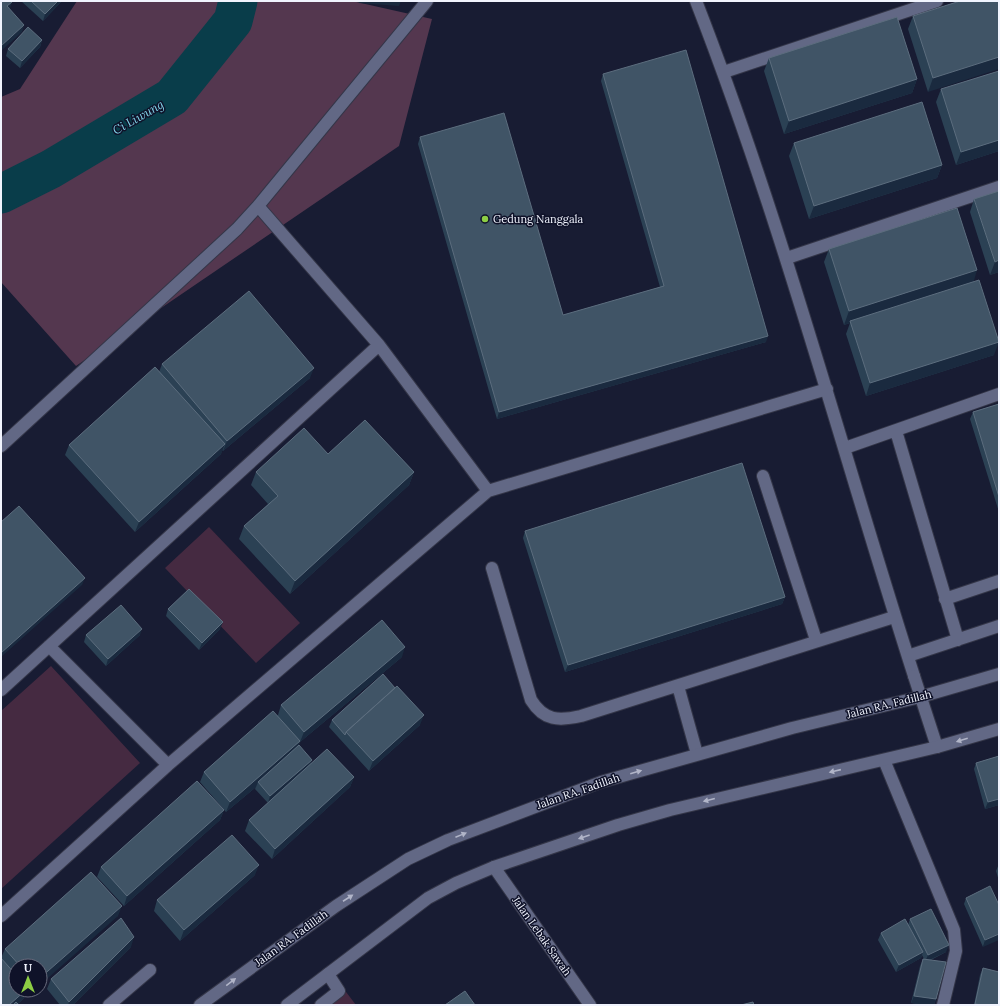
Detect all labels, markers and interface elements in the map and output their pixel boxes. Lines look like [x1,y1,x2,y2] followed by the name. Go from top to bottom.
[110,96,166,138] water label: Ci Liwung
[493,212,584,226] place label: Gedung Nanggala
[480,214,490,224] marker: Gedung Nanggala
[844,687,933,722] street label: Jalan RA. Fadillah
[955,737,967,743] one-way arrow
[829,768,842,774] one-way arrow
[630,769,642,775] one-way arrow
[534,770,622,812] street label: Jalan RA. Fadillah
[703,798,715,804] one-way arrow
[456,831,468,837] one-way arrow
[578,834,590,840] one-way arrow
[509,893,575,979] street label: Jalan Lebak Sawah
[343,894,353,902] one-way arrow
[251,907,331,970] street label: Jalan RA. Fadillah
[8,958,48,998] north arrow
[24,961,33,975] text: U
[225,978,236,986] one-way arrow

